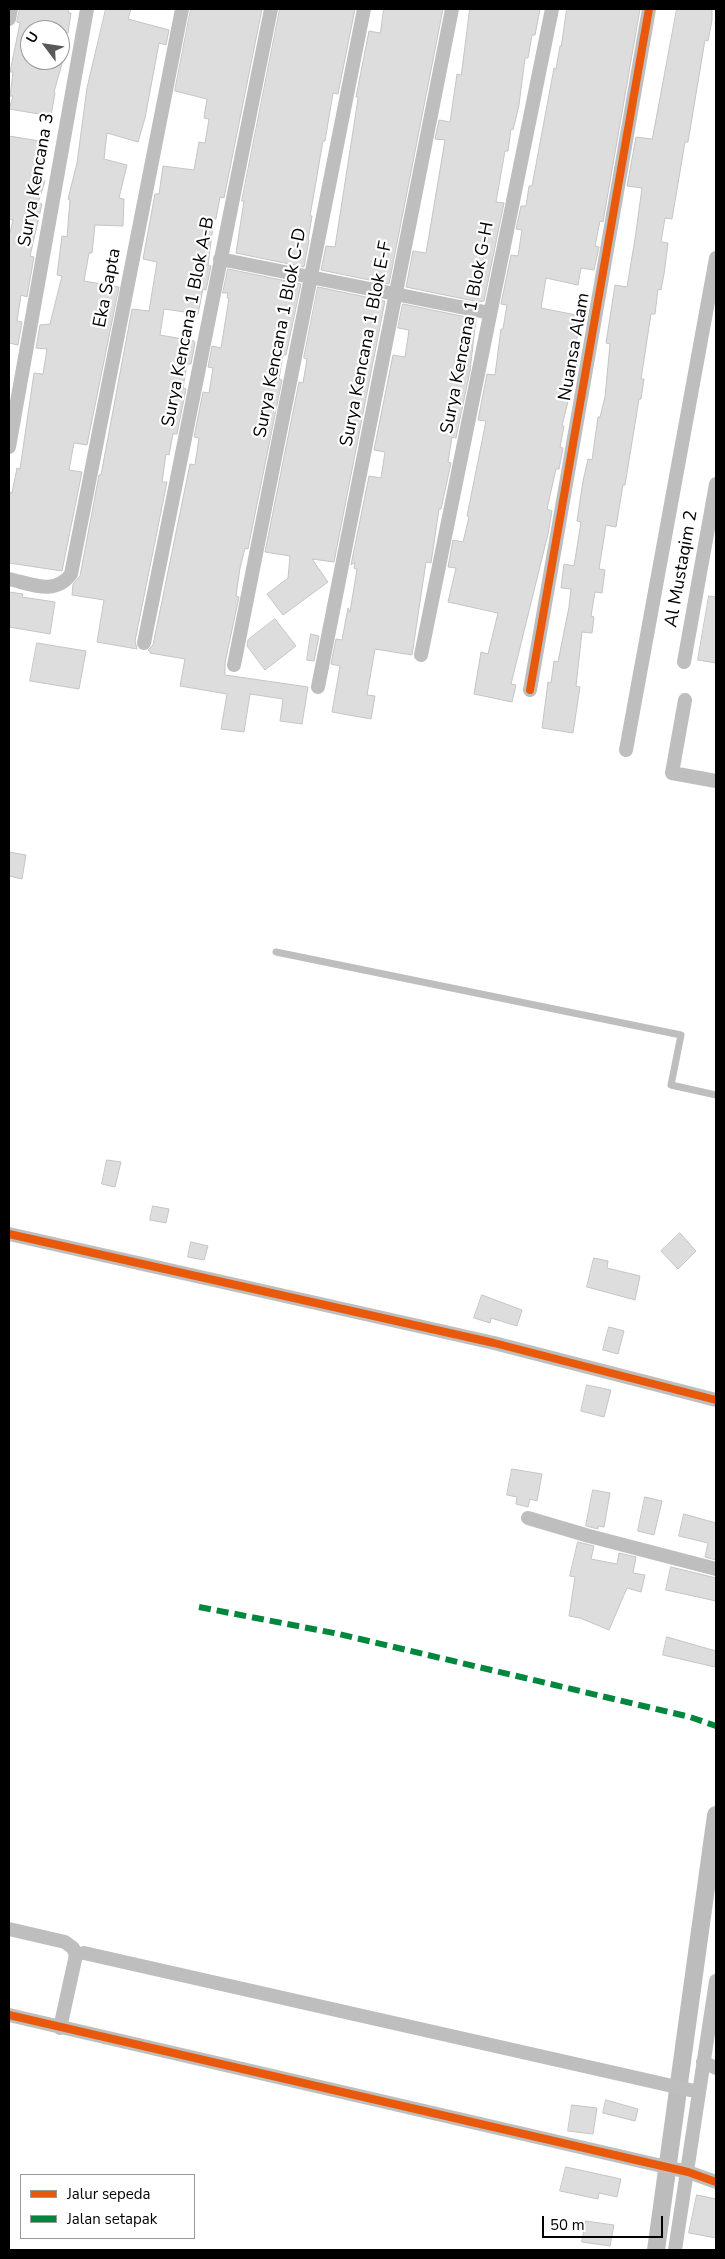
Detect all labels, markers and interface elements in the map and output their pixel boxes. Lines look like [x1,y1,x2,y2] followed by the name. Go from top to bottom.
[20,20,70,70] north arrow
[22,28,43,47] text: U
[15,112,59,248] street label: Surya Kencana 3
[158,215,220,429] street label: Surya Kencana 1 Blok A-B
[437,220,499,436] street label: Surya Kencana 1 Blok G-H
[250,226,312,440] street label: Surya Kencana 1 Blok C-D
[336,239,398,449] street label: Surya Kencana 1 Blok E-F
[90,246,126,330] street label: Eka Sapta
[555,291,595,403] street label: Nuansa Alam
[661,509,703,629] street label: Al Mustaqim 2
[20,2174,195,2239] legend
[67,2184,151,2204] text: Jalur sepeda
[545,2206,666,2238] scale bar
[67,2209,157,2229] text: Jalan setapak
[550,2215,585,2235] text: 50 m

